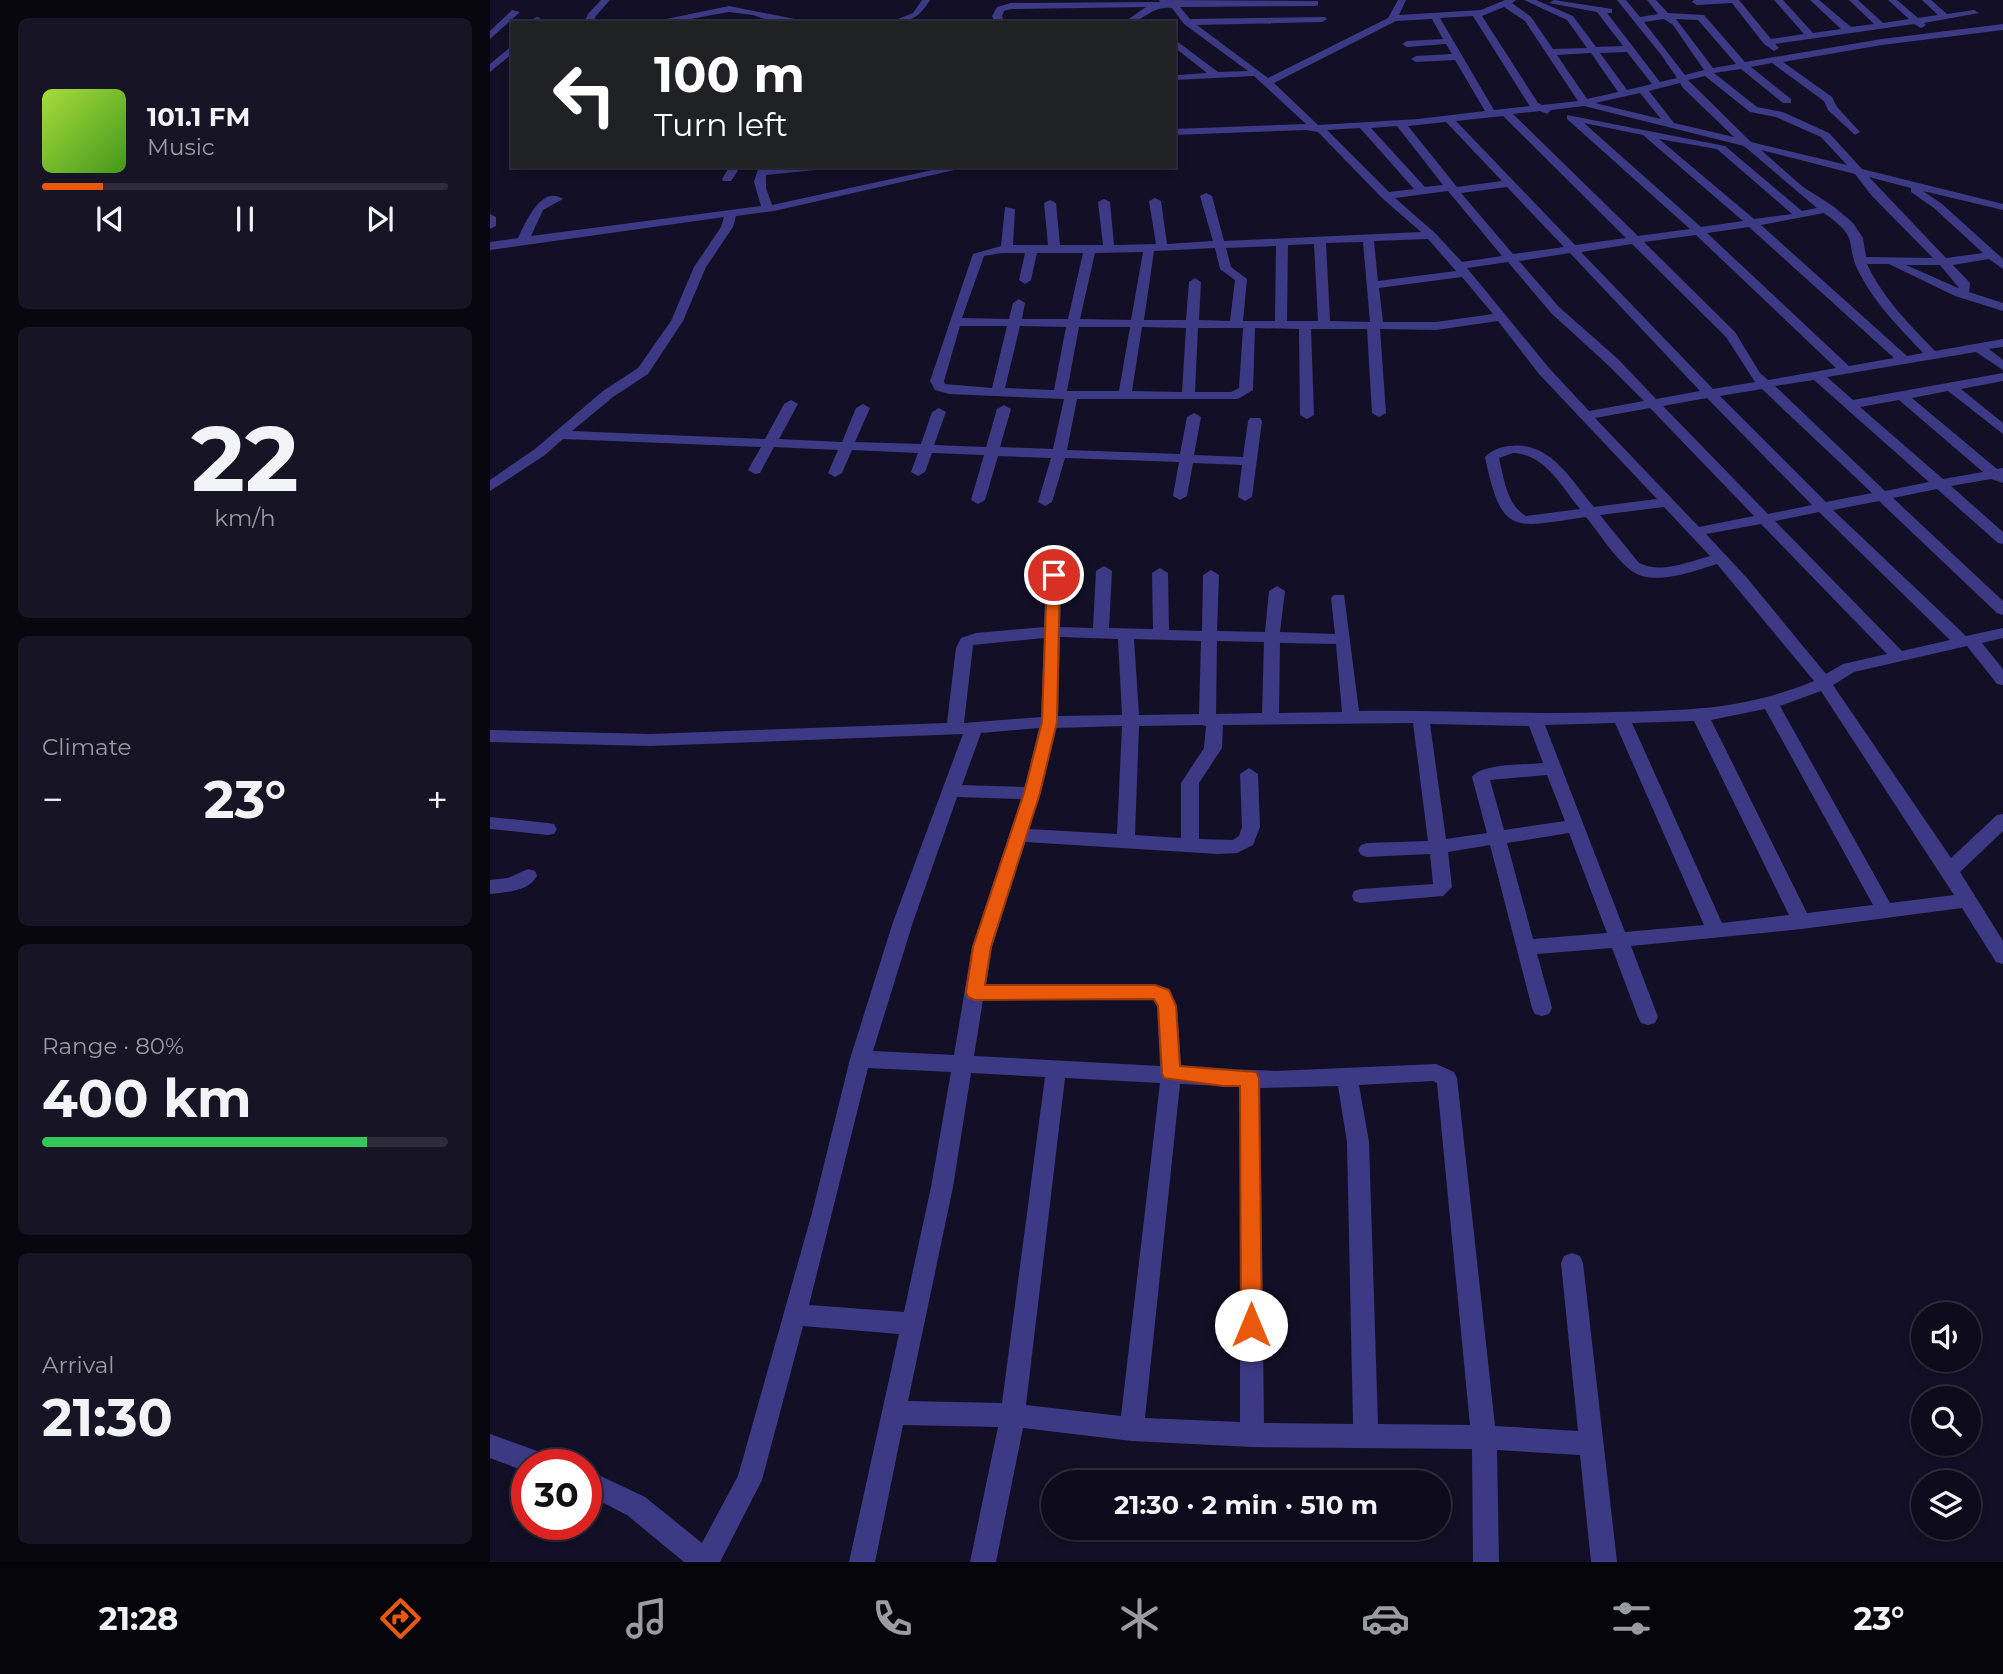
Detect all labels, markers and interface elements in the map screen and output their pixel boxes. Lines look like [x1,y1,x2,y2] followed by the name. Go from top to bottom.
[654,45,805,104] text: 100 m
[539,49,630,140] icon: left
[147,101,250,133] text: 101.1 FM
[654,105,788,144] text: Turn left
[147,133,215,161] text: Music
[91,200,129,238] icon: previous
[226,200,264,238] icon: pause
[361,200,399,238] icon: next
[191,403,299,514] text: 22
[214,504,276,532] text: km/h
[1024,545,1084,605] pin
[1035,556,1073,594] icon: arrive
[42,733,131,761] text: Climate
[204,768,286,831] text: 23°
[42,776,64,823] text: −
[426,776,448,823] text: +
[42,1032,184,1060] text: Range · 80%
[42,1067,252,1130] text: 400 km
[1214,1288,1288,1362] position arrow
[1911,1302,1981,1540] map controls
[1911,1302,1981,1372] button: sound
[42,1351,115,1379] text: Arrival
[42,1386,173,1449] text: 21:30
[1911,1386,1981,1456] button: search
[511,1449,602,1540] speed limit sign: 30
[1911,1470,1981,1540] button: layers
[1114,1489,1378,1521] text: 21:30 · 2 min · 510 m
[376,1594,425,1643] icon: directions
[622,1594,671,1643] icon: music
[868,1594,917,1643] icon: phone
[1115,1594,1164,1643] icon: climate
[1361,1594,1410,1643] icon: car
[1607,1594,1656,1643] icon: filters
[99,1599,178,1638] text: 21:28
[1854,1599,1904,1638] text: 23°

